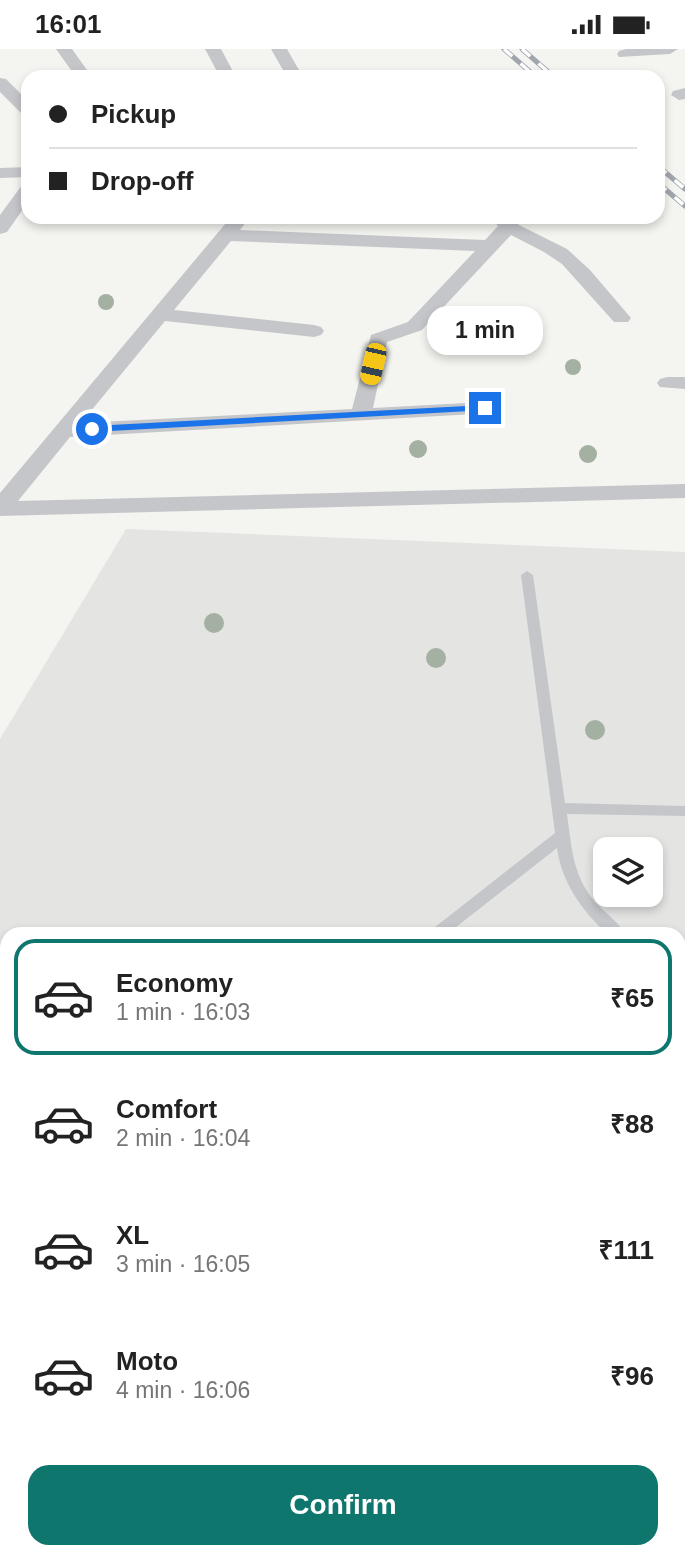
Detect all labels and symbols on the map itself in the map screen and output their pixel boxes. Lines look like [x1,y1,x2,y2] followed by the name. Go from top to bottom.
[427,307,543,355] callout: 1 min
[359,341,388,387] car
[469,392,501,424] route end
[76,413,108,445] route start

